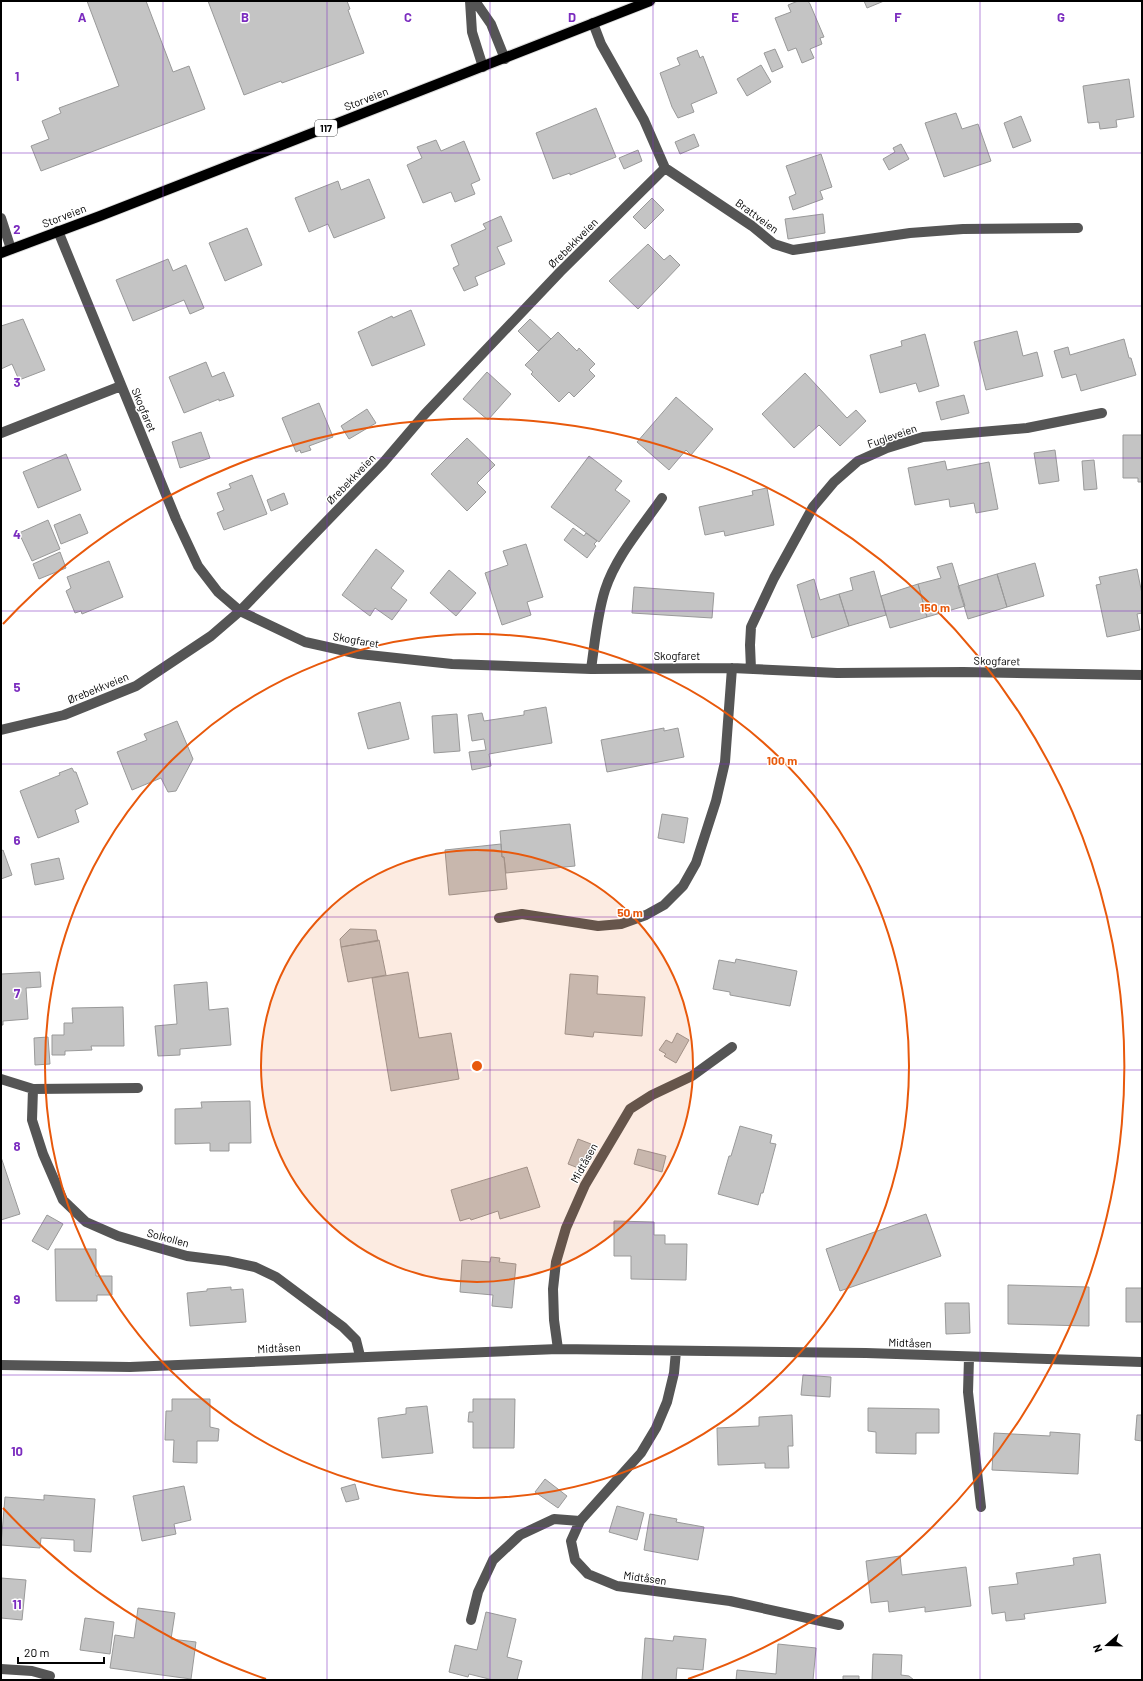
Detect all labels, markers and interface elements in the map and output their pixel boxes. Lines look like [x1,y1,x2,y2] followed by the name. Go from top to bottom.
[78,9,87,25] text: A
[241,9,249,25] text: B
[404,9,412,25] text: C
[568,9,576,25] text: D
[731,9,739,25] text: E
[894,9,902,25] text: F
[1057,9,1065,25] text: G
[15,68,19,84] text: 1
[342,84,390,113] street label: Storveien
[315,120,337,136] road number: 117
[733,196,781,236] street label: Brattveien
[40,201,88,230] street label: Storveien
[545,215,600,270] street label: Ørebekkveien
[13,221,21,237] text: 2
[13,374,21,390] text: 3
[129,386,160,434] street label: Skogfaret
[865,421,918,450] street label: Fugleveien
[323,451,378,507] street label: Ørebekkveien
[13,526,21,542] text: 4
[920,600,950,614] text: 150 m
[332,629,380,650] street label: Skogfaret
[654,649,700,662] street label: Skogfaret
[974,654,1020,667] street label: Skogfaret
[65,669,130,706] street label: Ørebekkveien
[13,679,21,695] text: 5
[767,753,797,767] text: 100 m
[14,832,21,848] text: 6
[617,905,643,919] text: 50 m
[14,985,21,1001] text: 7
[470,1059,484,1073] centre of rings
[13,1138,21,1154] text: 8
[567,1141,600,1185] street label: Midtåsen
[146,1226,191,1249] street label: Solkollen
[14,1291,21,1307] text: 9
[888,1335,932,1350] street label: Midtåsen
[257,1340,301,1355] street label: Midtåsen
[11,1443,23,1459] text: 10
[623,1568,668,1587] street label: Midtåsen
[12,1596,22,1612] text: 11
[1087,1625,1127,1665] north arrow
[18,1639,104,1665] scale bar
[1090,1643,1104,1654] text: N
[24,1645,50,1659] text: 20 m

